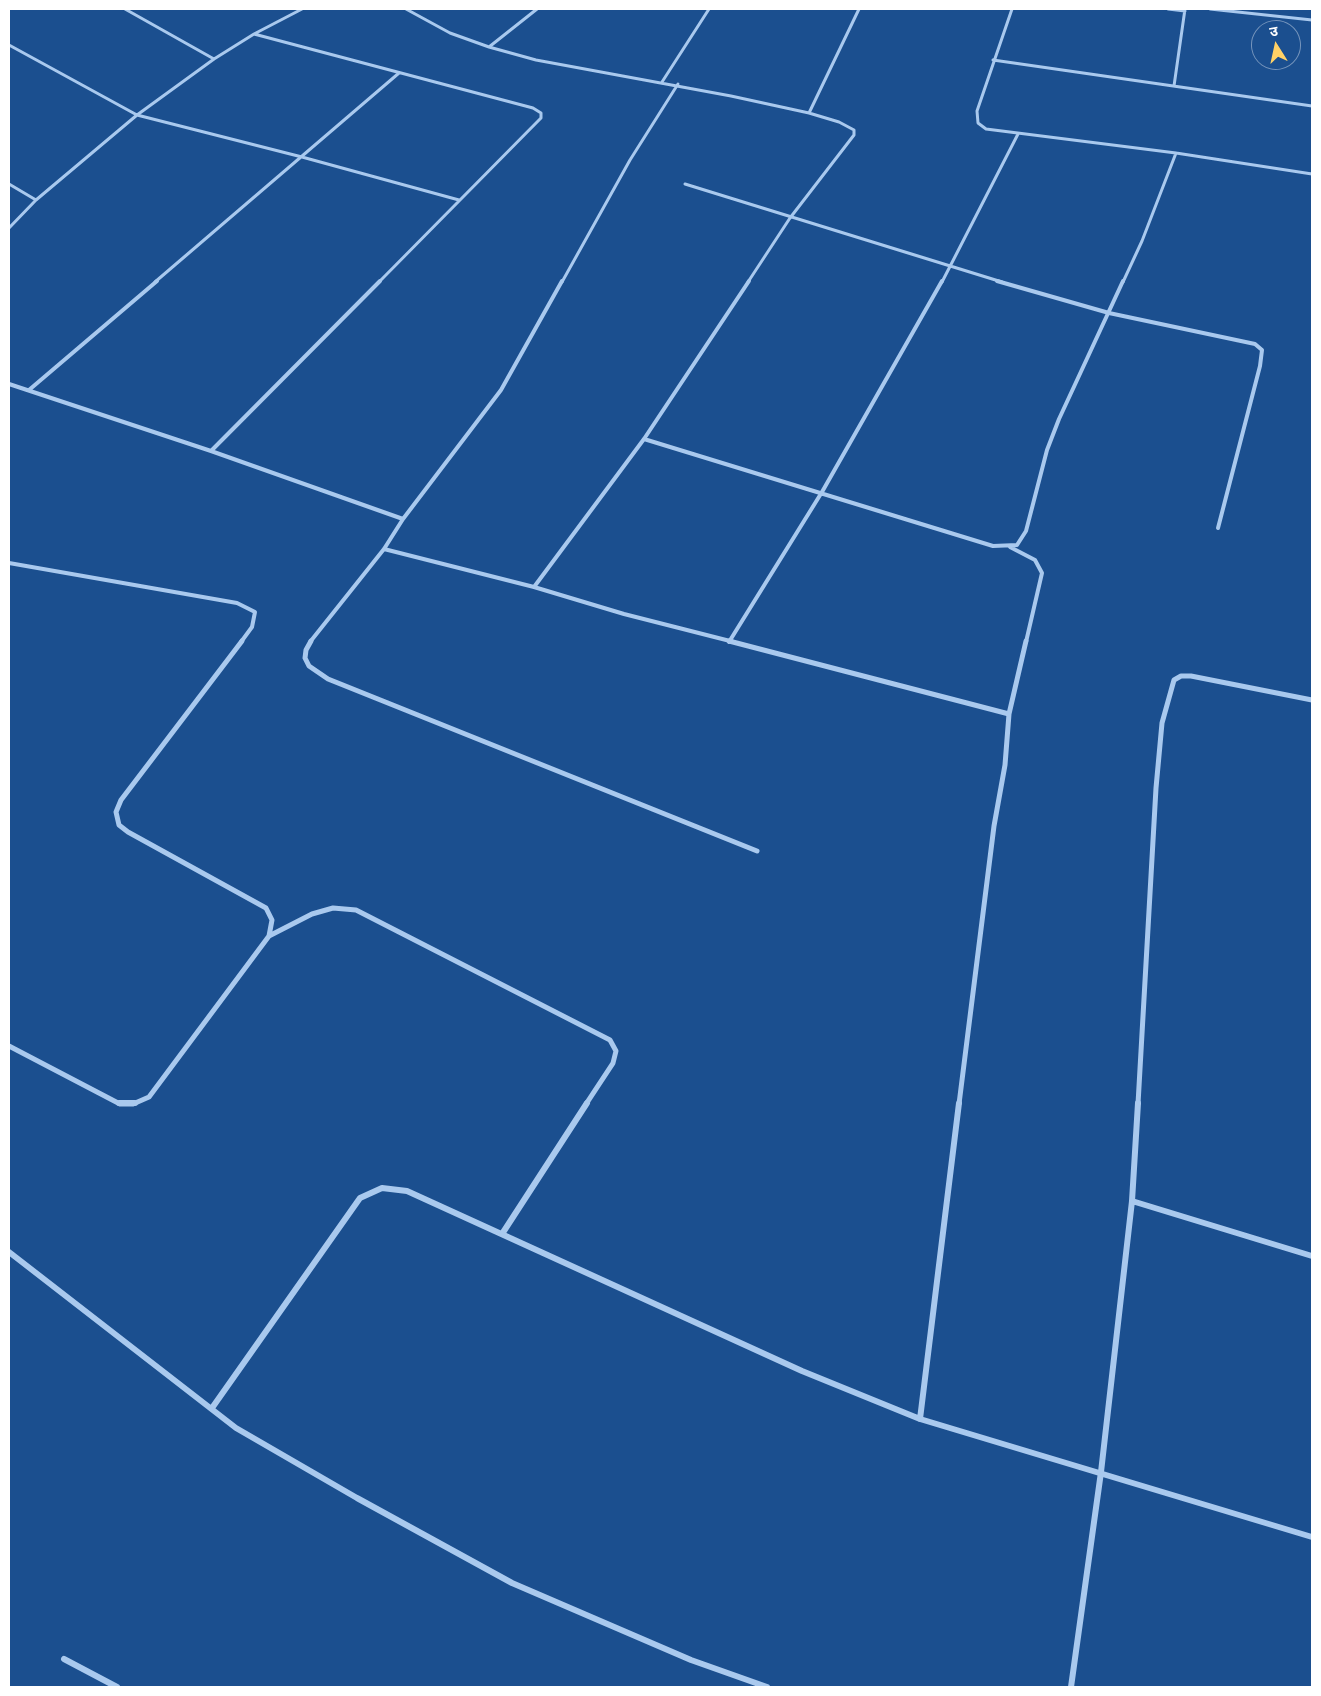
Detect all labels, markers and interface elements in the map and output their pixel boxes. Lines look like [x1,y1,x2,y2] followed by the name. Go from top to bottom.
[1251,20,1301,70] north arrow
[1268,22,1279,41] text: उ

